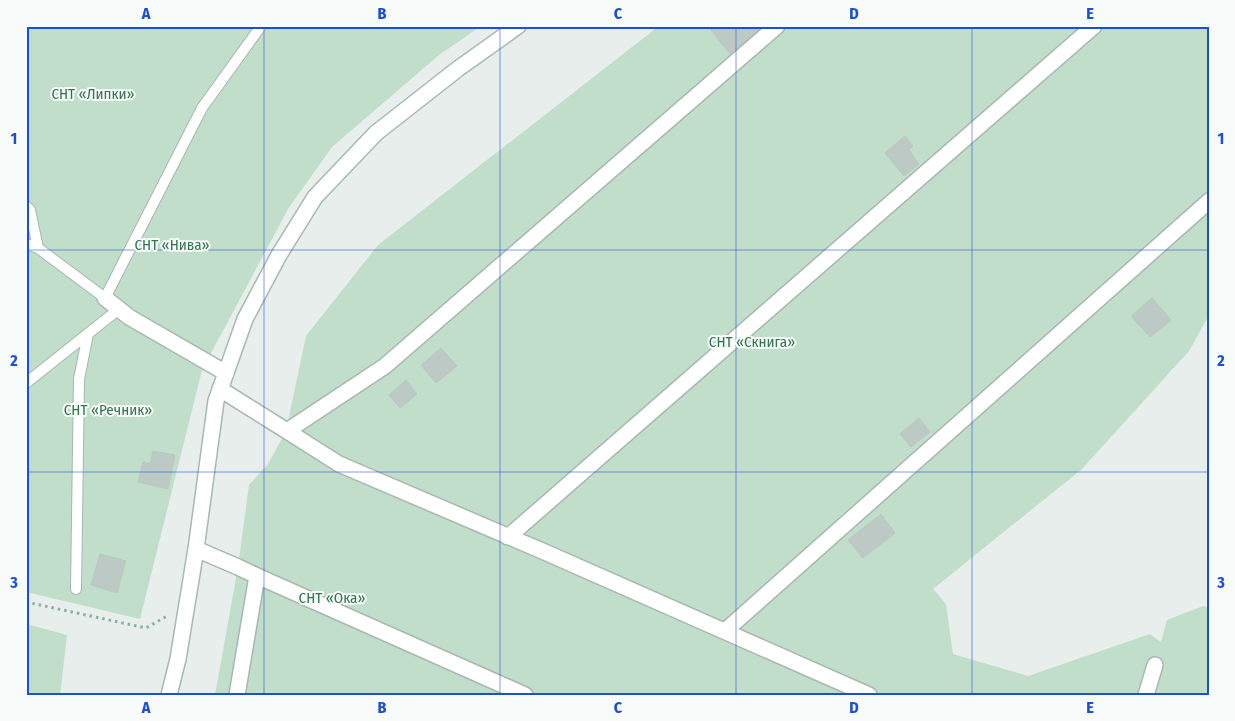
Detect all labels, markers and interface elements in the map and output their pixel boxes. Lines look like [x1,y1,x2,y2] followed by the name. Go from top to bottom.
[141,4,151,23] text: A
[378,4,387,23] text: B
[614,4,623,23] text: C
[849,4,859,23] text: D
[1086,4,1094,23] text: E
[51,85,135,103] park label: СНТ «Липки»
[11,129,17,148] text: 1
[1218,129,1224,148] text: 1
[134,236,210,254] park label: СНТ «Нива»
[709,333,795,351] park label: СНТ «Скнига»
[9,351,18,370] text: 2
[1216,351,1225,370] text: 2
[64,401,152,419] park label: СНТ «Речник»
[9,573,18,592] text: 3
[1216,573,1225,592] text: 3
[299,589,365,607] park label: СНТ «Ока»
[141,698,151,717] text: A
[378,698,387,717] text: B
[614,698,623,717] text: C
[849,698,859,717] text: D
[1086,698,1094,717] text: E

